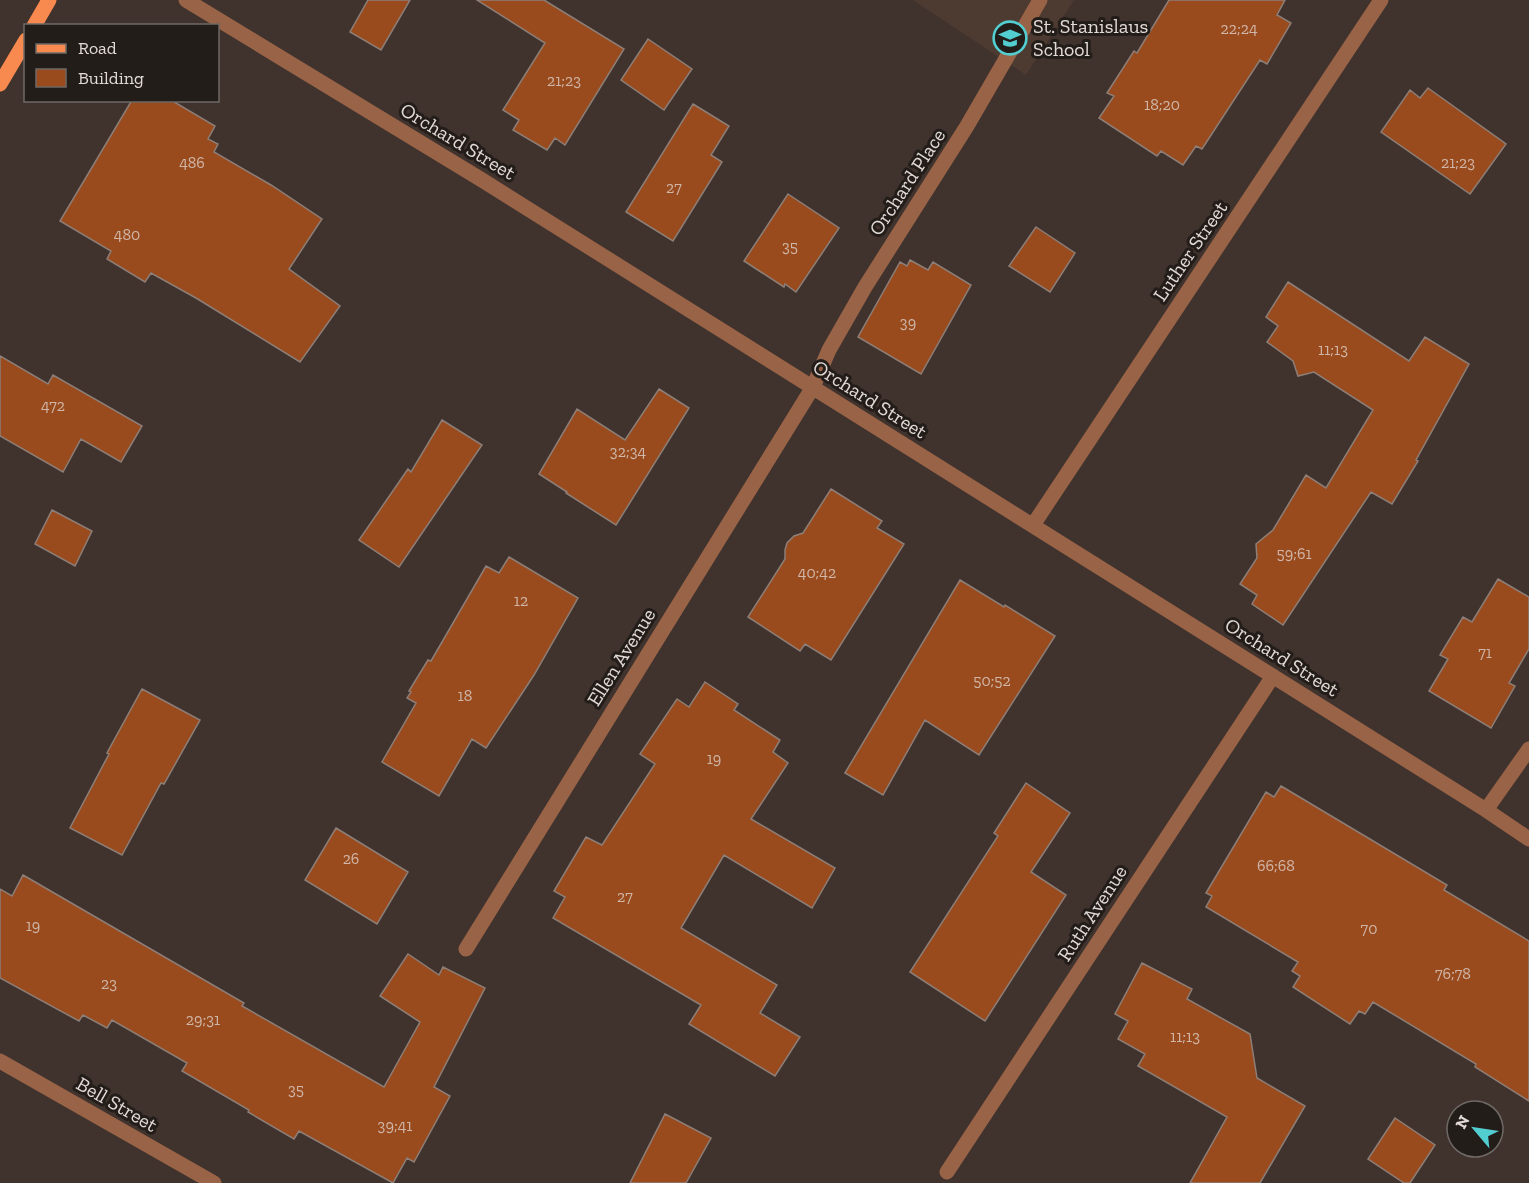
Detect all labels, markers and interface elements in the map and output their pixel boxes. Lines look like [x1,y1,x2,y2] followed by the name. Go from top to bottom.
[1033,14,1148,61] place label: St. Stanislaus School
[1220,19,1258,38] house number: 22;24
[992,20,1028,56] school or university icon: St. Stanislaus School
[24,24,219,102] legend
[78,37,117,59] text: Road
[78,67,144,89] text: Building
[547,71,581,90] house number: 21;23
[1144,95,1180,114] house number: 18;20
[396,97,520,185] street label: Orchard Street
[864,124,950,240] street label: Orchard Place
[179,153,205,172] house number: 486
[1441,153,1475,172] house number: 21;23
[666,178,682,197] house number: 27
[1148,196,1233,306] street label: Luther Street
[114,225,140,244] house number: 480
[782,237,798,256] house number: 35
[900,313,916,332] house number: 39
[1318,340,1348,359] house number: 11;13
[809,354,932,444] street label: Orchard Street
[41,396,65,415] house number: 472
[610,442,646,461] house number: 32;34
[1276,544,1312,563] house number: 59;61
[798,563,836,582] house number: 40;42
[514,591,528,610] house number: 12
[582,604,660,710] street label: Ellen Avenue
[1221,612,1344,702] street label: Orchard Street
[1478,643,1492,662] house number: 71
[973,671,1011,690] house number: 50;52
[458,686,472,705] house number: 18
[707,749,721,768] house number: 19
[343,849,359,868] house number: 26
[1257,856,1295,875] house number: 66;68
[1052,861,1132,965] street label: Ruth Avenue
[617,887,633,906] house number: 27
[26,916,40,935] house number: 19
[1361,919,1377,938] house number: 70
[1435,964,1471,983] house number: 76;78
[101,974,117,993] house number: 23
[186,1010,220,1029] house number: 29;31
[1170,1027,1200,1046] house number: 11;13
[72,1071,162,1137] street label: Bell Street
[288,1080,304,1099] house number: 35
[1445,1099,1505,1159] north arrow
[1451,1112,1474,1132] text: N
[378,1116,412,1135] house number: 39;41

